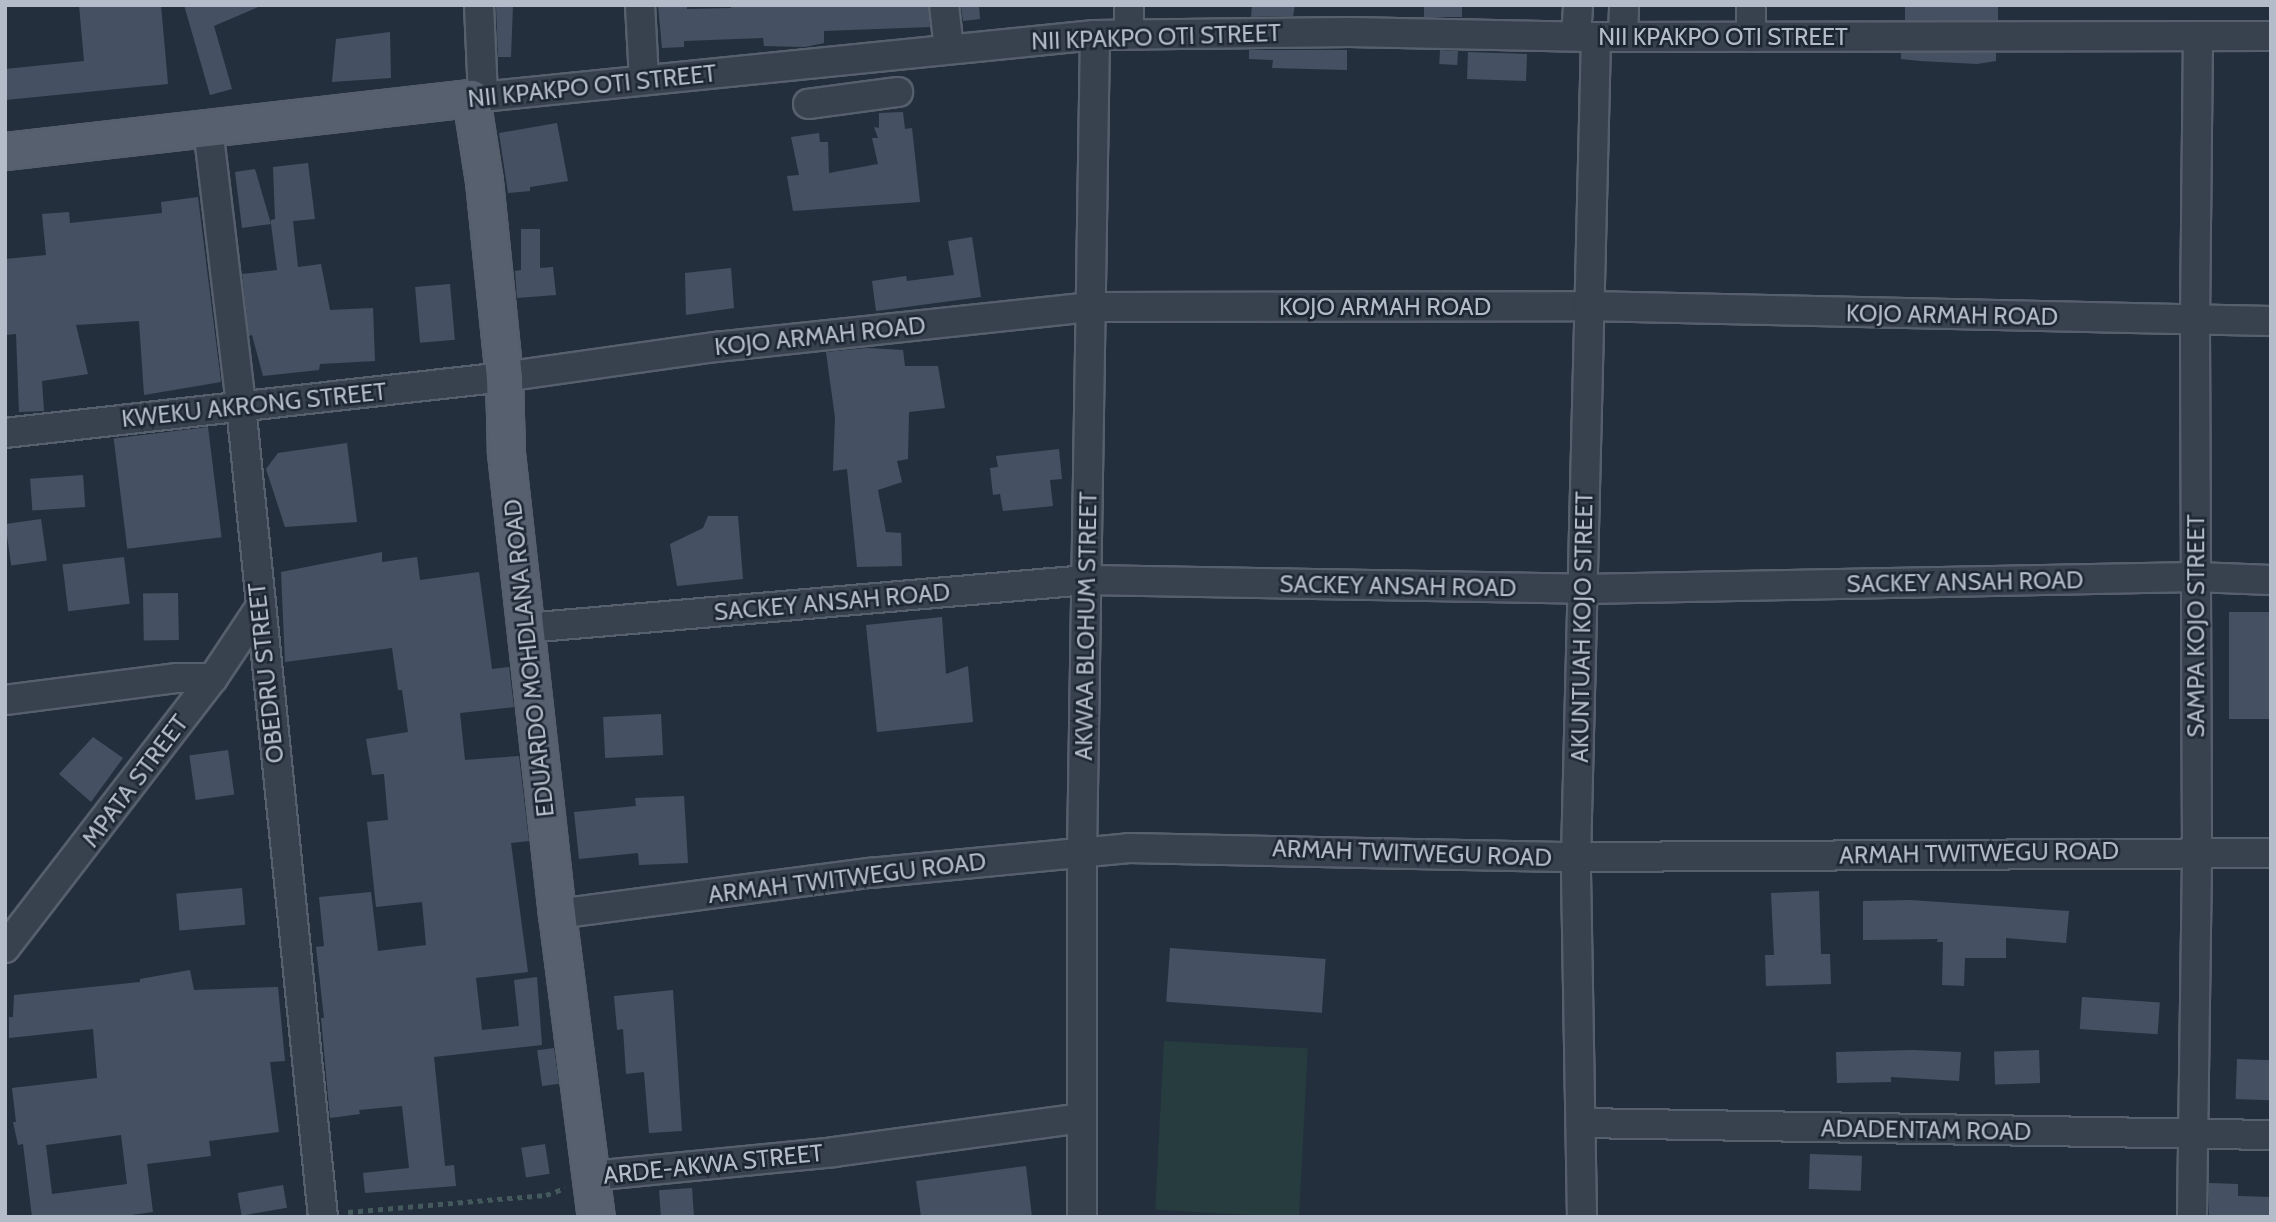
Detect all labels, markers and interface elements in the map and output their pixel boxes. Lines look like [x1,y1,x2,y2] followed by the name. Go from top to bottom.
[1031,18,1281,56] street label: NII KPAKPO OTI STREET
[1598,23,1848,51] street label: NII KPAKPO OTI STREET
[466,59,718,113] street label: NII KPAKPO OTI STREET
[1279,293,1491,321] street label: KOJO ARMAH ROAD
[1846,299,2058,331] street label: KOJO ARMAH ROAD
[713,311,927,361] street label: KOJO ARMAH ROAD
[120,377,388,433] street label: KWEKU AKRONG STREET
[1069,491,1103,761] street label: AKWAA BLOHUM STREET
[1565,491,1599,763] street label: AKUNTUAH KOJO STREET
[498,498,560,818] street label: EDUARDO MOHDLANA ROAD
[2182,514,2210,738] street label: SAMPA KOJO STREET
[1846,566,2084,598] street label: SACKEY ANSAH ROAD
[1279,570,1517,602] street label: SACKEY ANSAH ROAD
[713,577,951,627] street label: SACKEY ANSAH ROAD
[242,581,290,765] street label: OBEDRU STREET
[76,709,194,853] street label: MPATA STREET
[1272,834,1552,872] street label: ARMAH TWITWEGU ROAD
[1839,836,2119,870] street label: ARMAH TWITWEGU ROAD
[706,847,988,909] street label: ARMAH TWITWEGU ROAD
[1821,1114,2031,1146] street label: ADADENTAM ROAD
[602,1138,824,1190] street label: ARDE-AKWA STREET

